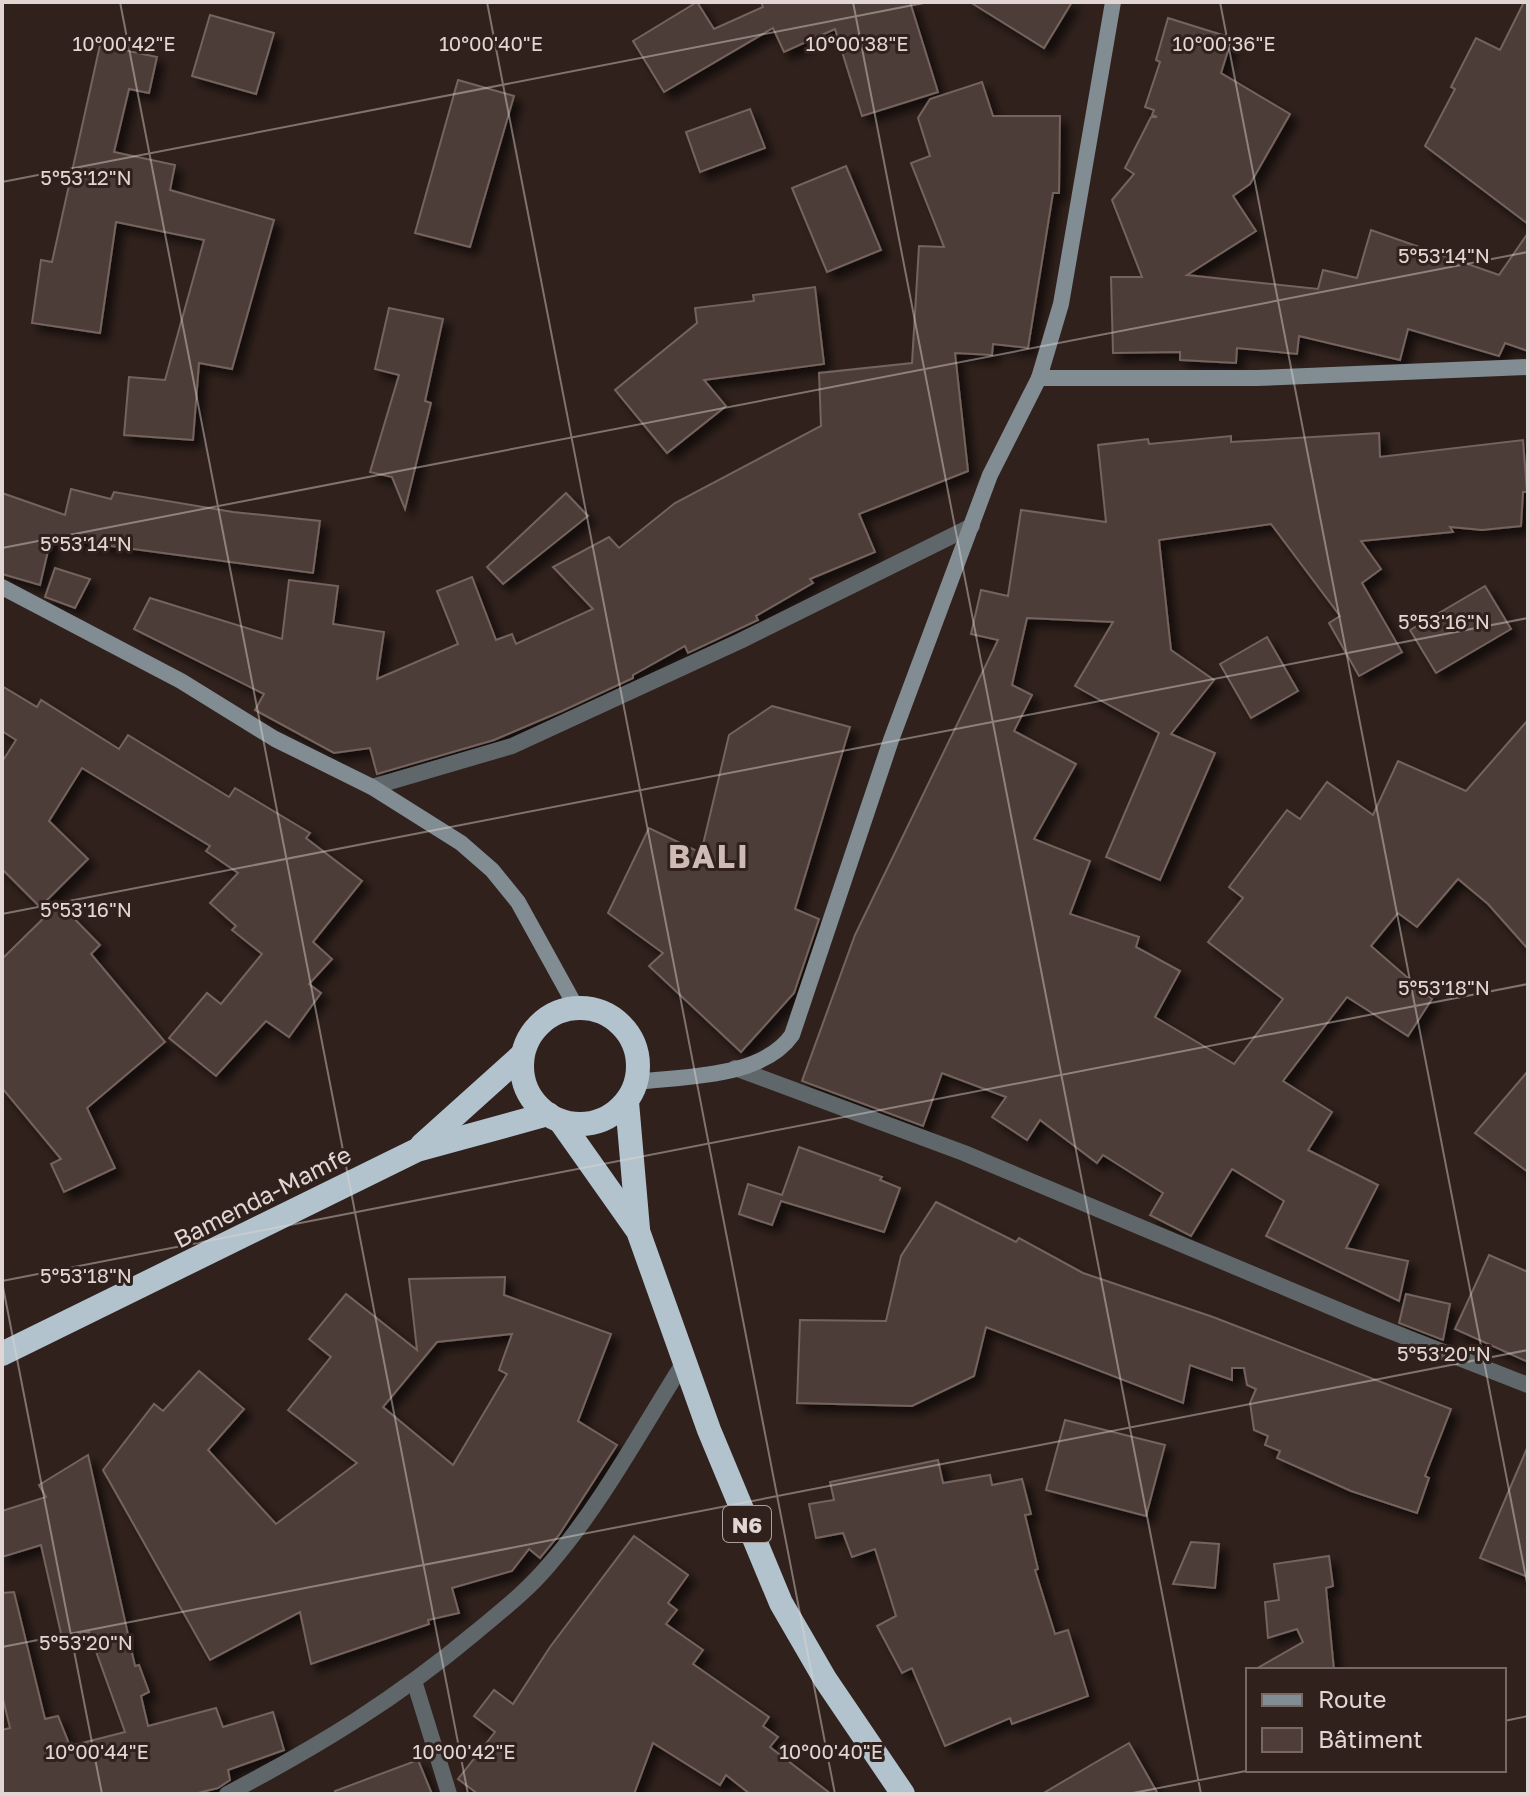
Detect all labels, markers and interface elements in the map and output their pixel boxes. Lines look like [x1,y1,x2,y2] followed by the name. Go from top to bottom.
[73,31,175,55] text: 10°00'42"E
[439,31,543,55] text: 10°00'40"E
[806,31,909,55] text: 10°00'38"E
[1173,31,1275,55] text: 10°00'36"E
[40,165,132,189] text: 5°53'12"N
[1398,243,1490,267] text: 5°53'14"N
[40,531,132,555] text: 5°53'14"N
[1398,609,1490,633] text: 5°53'16"N
[668,837,750,875] district label: BALI
[40,897,132,921] text: 5°53'16"N
[1398,975,1490,999] text: 5°53'18"N
[169,1139,355,1253] street label: Bamenda-Mamfe
[40,1263,132,1287] text: 5°53'18"N
[1397,1341,1491,1365] text: 5°53'20"N
[723,1506,771,1542] road number: N6
[39,1630,133,1654] text: 5°53'20"N
[1246,1668,1506,1772] legend
[1318,1684,1387,1713] text: Route
[1318,1724,1423,1753] text: Bâtiment
[45,1739,149,1763] text: 10°00'44"E
[413,1739,515,1763] text: 10°00'42"E
[779,1739,883,1763] text: 10°00'40"E

